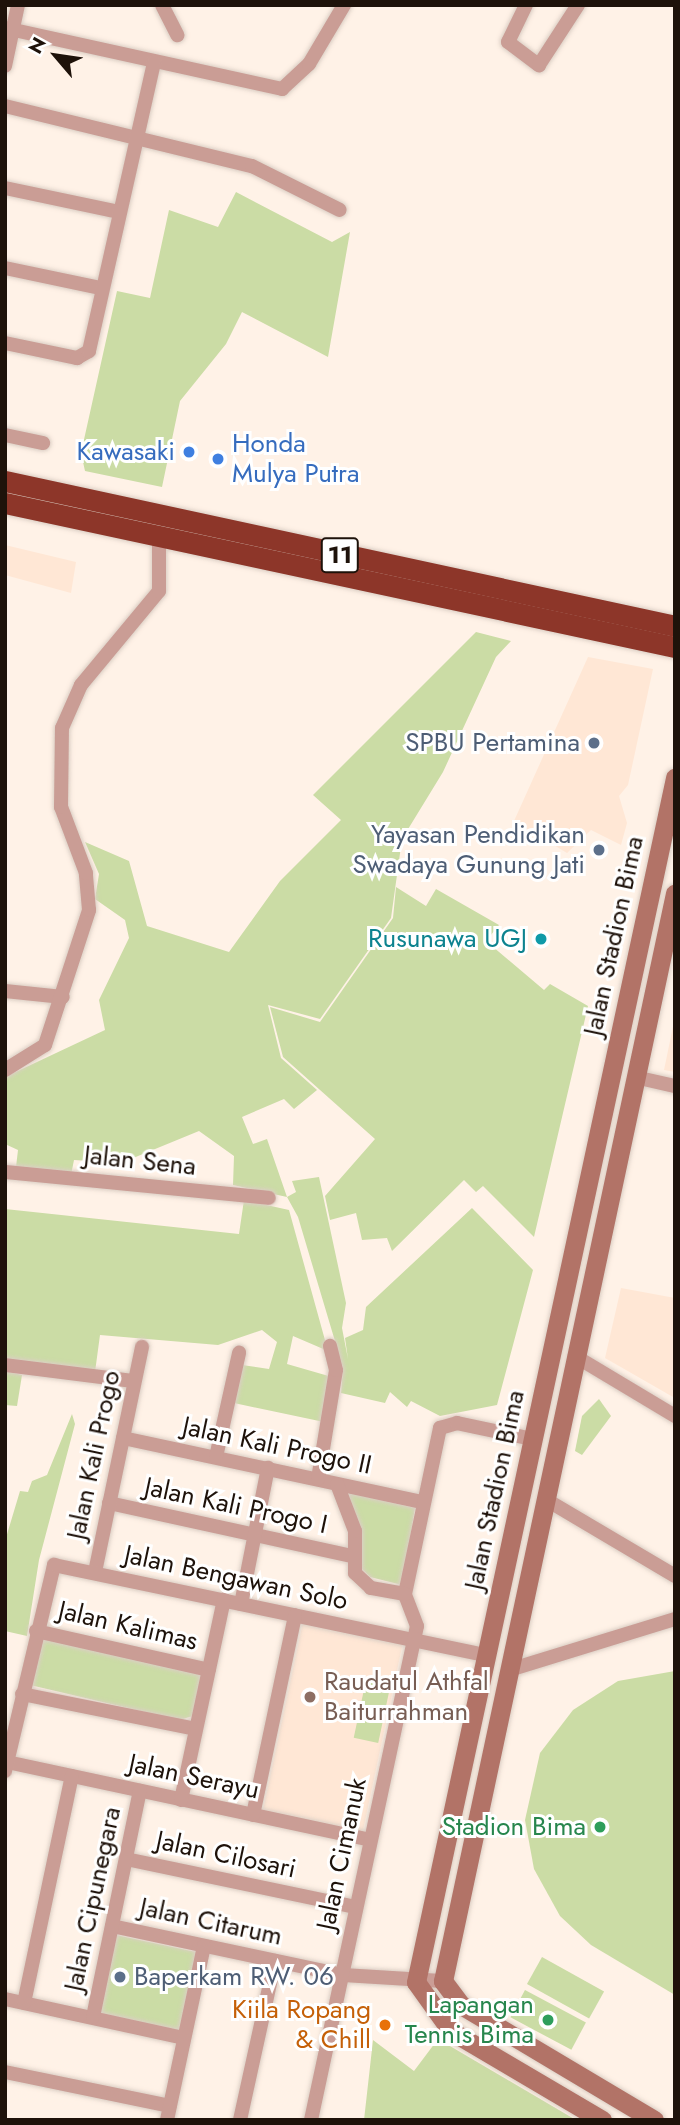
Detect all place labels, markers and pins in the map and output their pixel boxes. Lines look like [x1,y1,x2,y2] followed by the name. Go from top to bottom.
[232,428,359,490] place label: Honda Mulya Putra
[77,436,175,468] place label: Kawasaki
[181,444,197,460] marker: Kawasaki
[210,451,226,467] marker: Honda Mulya Putra
[405,727,580,759] place label: SPBU Pertamina
[586,735,602,751] marker: SPBU Pertamina
[353,819,585,880] place label: Yayasan Pendidikan Swadaya Gunung Jati
[591,842,607,858] marker: Yayasan Pendidikan Swadaya Gunung Jati
[368,923,527,955] place label: Rusunawa UGJ
[533,931,549,947] marker: Rusunawa UGJ
[324,1666,489,1728] place label: Raudatul Athfal Baiturrahman
[302,1689,318,1705] marker: Raudatul Athfal Baiturrahman
[442,1811,586,1843] place label: Stadion Bima
[592,1819,608,1835] marker: Stadion Bima
[134,1961,334,1993] place label: Baperkam RW. 06
[112,1969,128,1985] marker: Baperkam RW. 06
[405,1989,534,2050] place label: Lapangan Tennis Bima
[232,1994,371,2056] place label: Kiila Ropang & Chill
[540,2012,556,2028] marker: Lapangan Tennis Bima
[377,2017,393,2033] marker: Kiila Ropang & Chill

